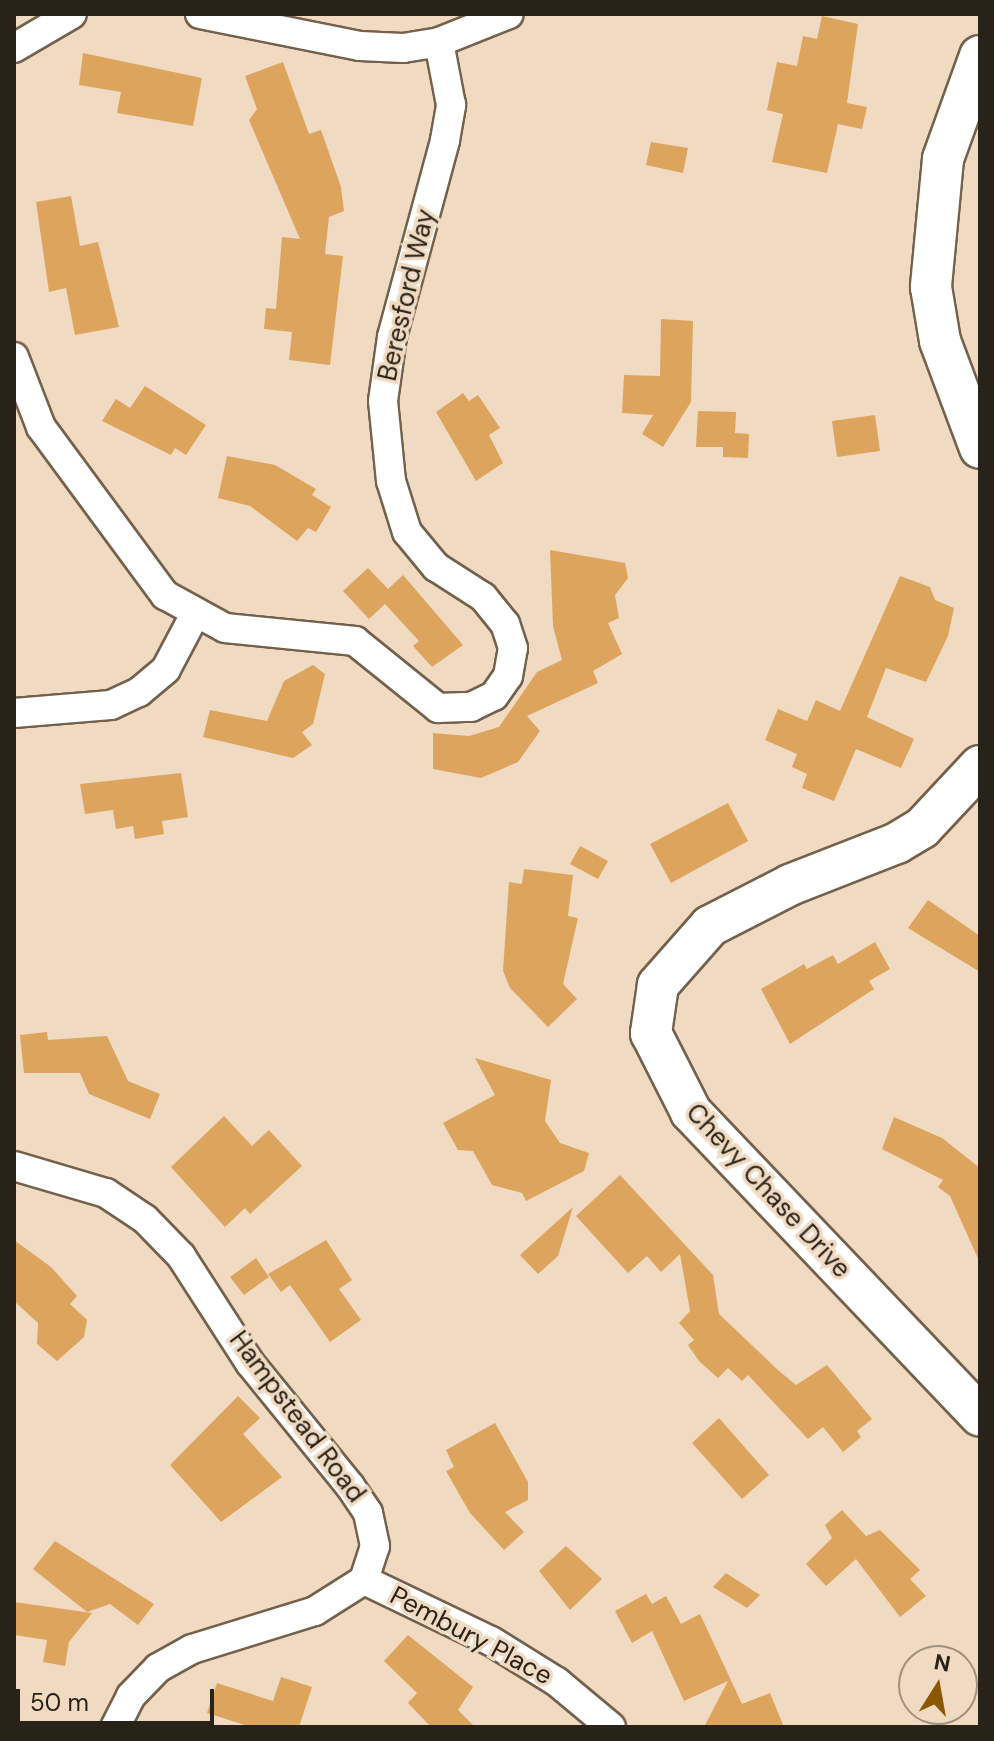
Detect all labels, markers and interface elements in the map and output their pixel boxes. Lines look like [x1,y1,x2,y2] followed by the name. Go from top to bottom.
[372,206,442,384] street label: Beresford Way
[679,1097,857,1285] street label: Chevy Chase Drive
[222,1325,372,1509] street label: Hampstead Road
[385,1580,557,1692] street label: Pembury Place
[898,1645,978,1725] north arrow
[932,1647,953,1679] text: N
[20,1673,218,1723] scale bar
[30,1687,89,1718] text: 50 m

